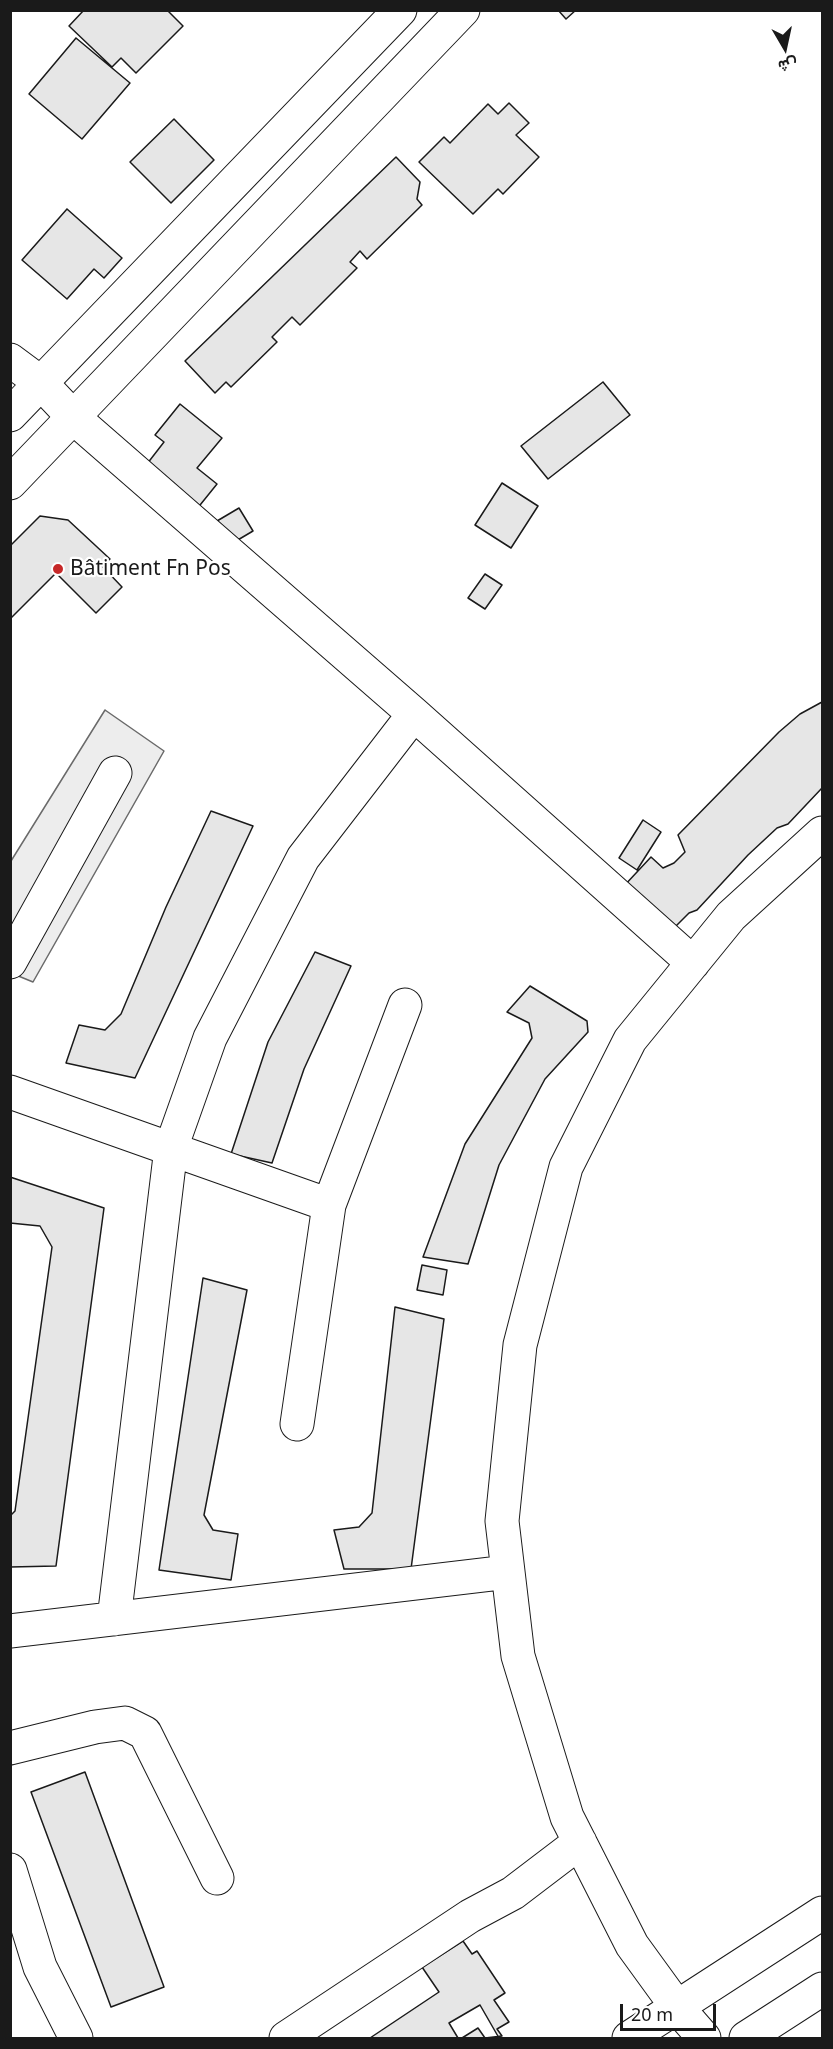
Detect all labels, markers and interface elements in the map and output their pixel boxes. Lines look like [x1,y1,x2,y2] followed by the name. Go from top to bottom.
[755,18,815,78] north arrow
[777,53,799,78] text: ش
[70,556,231,582] place label: Bâtiment Fn Pos
[51,562,65,576] marker: Bâtiment Fn Pos
[623,1992,719,2030] scale bar
[631,2002,673,2026] text: 20 m

